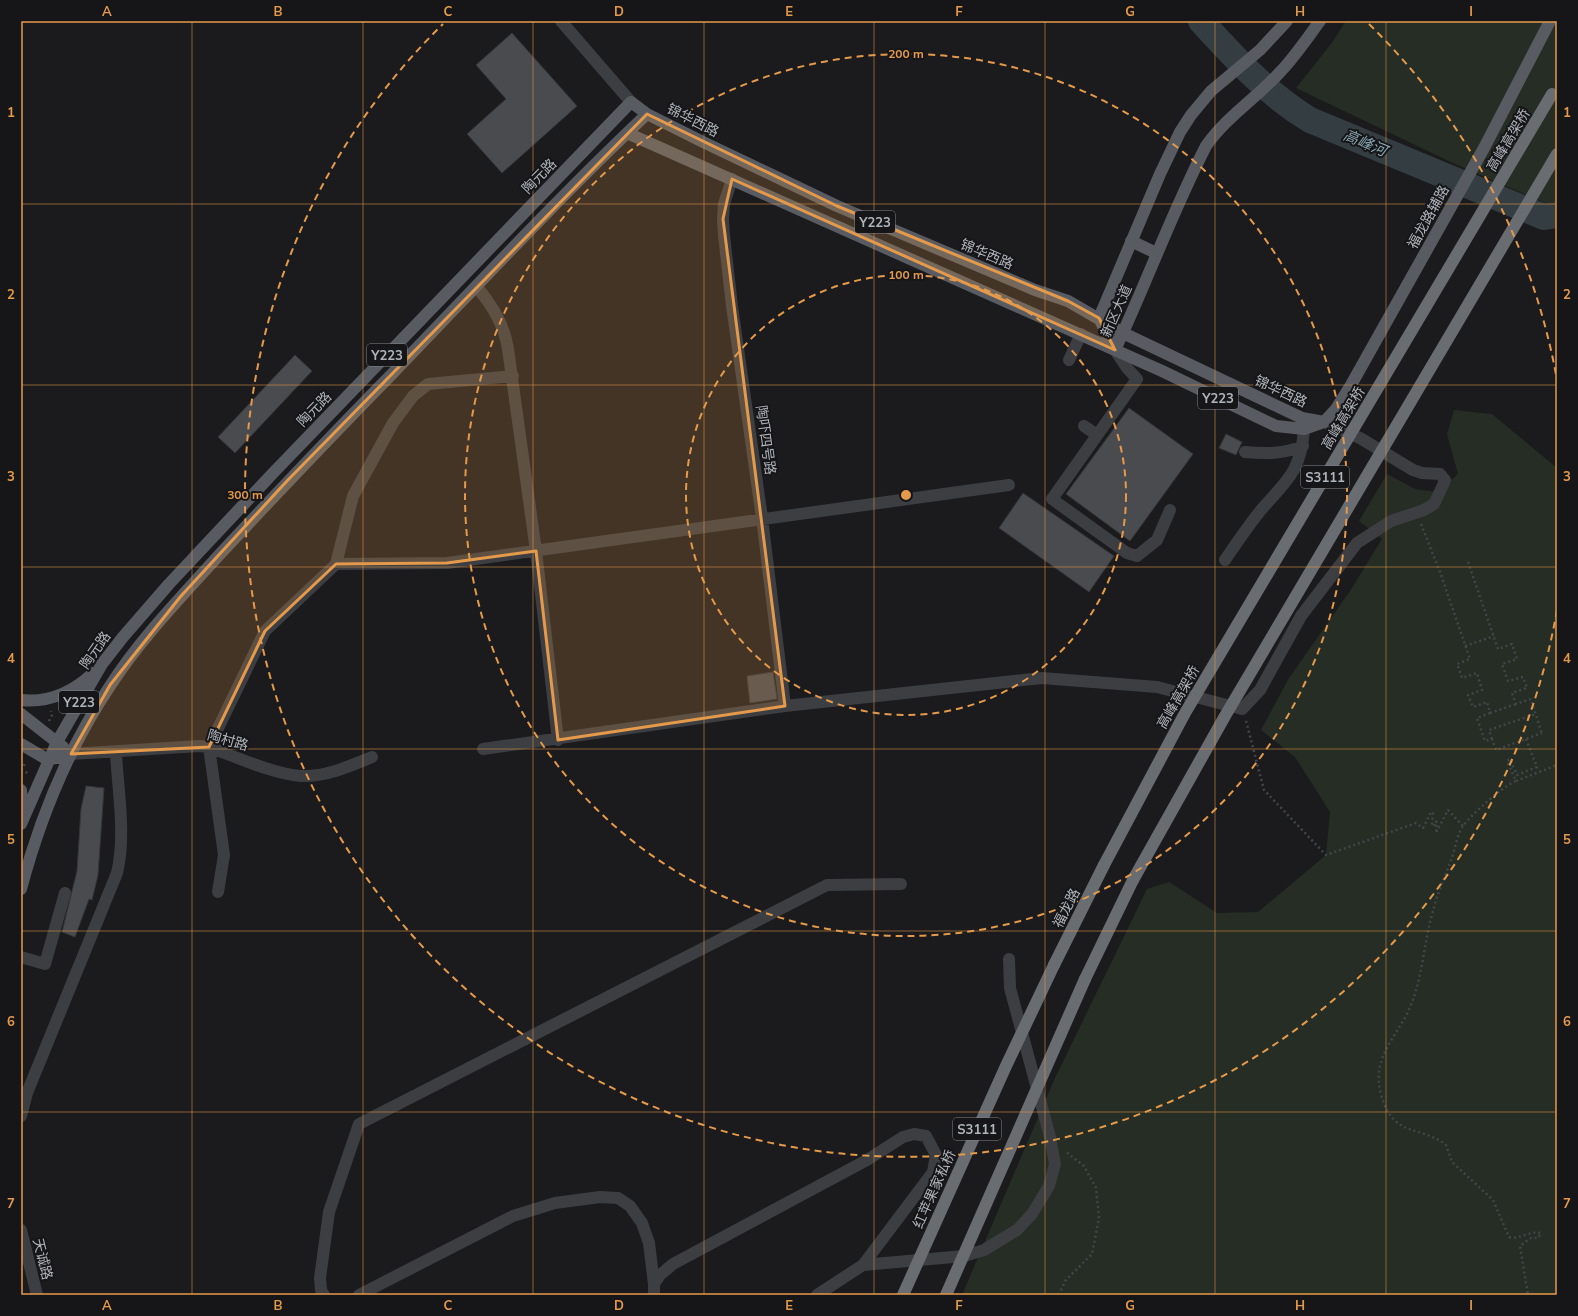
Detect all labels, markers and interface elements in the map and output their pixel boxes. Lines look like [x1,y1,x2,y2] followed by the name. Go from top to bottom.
[102,3,112,19] text: A
[274,3,283,19] text: B
[444,3,453,19] text: C
[614,3,624,19] text: D
[785,3,793,19] text: E
[955,3,963,19] text: F
[1125,3,1135,19] text: G
[1295,3,1305,19] text: H
[1469,3,1473,19] text: I
[888,46,924,61] text: 200 m
[664,99,722,141] street label: 锦华西路
[7,104,15,120] text: 1
[1563,104,1571,120] text: 1
[1482,105,1534,175] street label: 高峰高架桥
[1341,125,1392,161] water label: 高峰河
[518,155,560,197] street label: 陶元路
[1403,182,1453,252] street label: 福龙路辅路
[855,211,895,233] road number: Y223
[958,235,1016,273] street label: 锦华西路
[888,267,924,282] text: 100 m
[1096,282,1136,340] street label: 新区大道
[7,286,15,302] text: 2
[1563,286,1571,302] text: 2
[367,344,407,366] road number: Y223
[1252,371,1310,411] street label: 锦华西路
[1317,383,1369,453] street label: 高峰高架桥
[1198,387,1238,409] road number: Y223
[293,388,335,430] street label: 陶元路
[752,404,780,476] street label: 陶吓四号路
[1301,466,1349,488] road number: S3111
[7,468,15,484] text: 3
[1563,468,1571,484] text: 3
[227,487,263,502] text: 300 m
[899,488,913,502] centre of rings
[76,628,114,672] street label: 陶元路
[7,650,15,666] text: 4
[1563,650,1571,666] text: 4
[1153,662,1203,732] street label: 高峰高架桥
[59,691,99,713] road number: Y223
[205,726,251,754] street label: 陶村路
[7,831,15,847] text: 5
[1563,831,1571,847] text: 5
[1048,885,1084,931] street label: 福龙路
[7,1013,15,1029] text: 6
[1563,1013,1571,1029] text: 6
[953,1118,1001,1140] road number: S3111
[909,1147,959,1231] street label: 红苹果家私桥
[7,1195,15,1211] text: 7
[1563,1195,1571,1211] text: 7
[29,1236,57,1282] street label: 天诚路
[102,1297,112,1313] text: A
[274,1297,283,1313] text: B
[444,1297,453,1313] text: C
[614,1297,624,1313] text: D
[785,1297,793,1313] text: E
[955,1297,963,1313] text: F
[1125,1297,1135,1313] text: G
[1295,1297,1305,1313] text: H
[1469,1297,1473,1313] text: I

